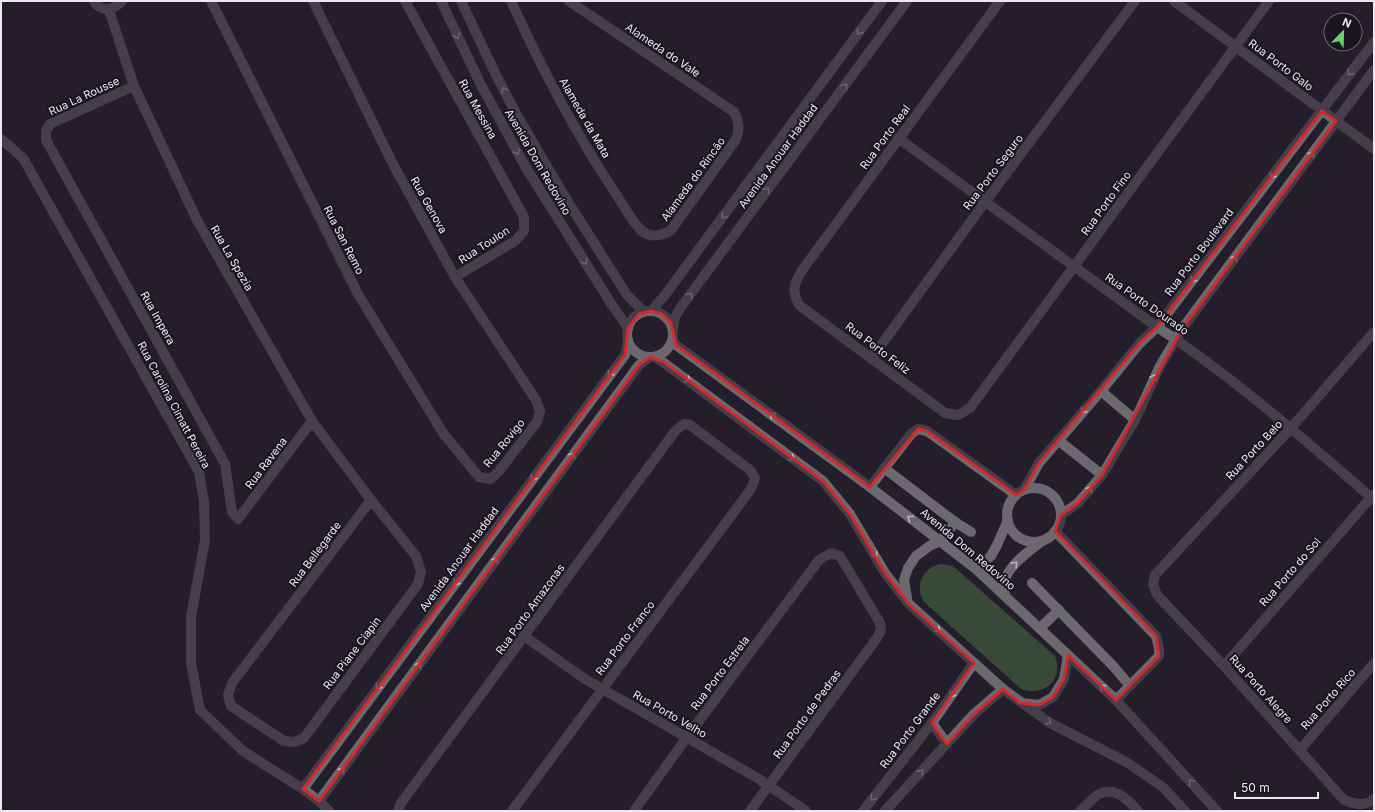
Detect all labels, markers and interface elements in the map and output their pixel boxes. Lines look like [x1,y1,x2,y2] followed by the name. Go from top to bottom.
[1323,12,1363,52] north arrow
[1340,15,1354,31] text: N
[623,20,703,80] street label: Alameda do Vale
[857,28,864,35] one-way arrow
[452,32,460,40] one-way arrow
[1246,36,1317,94] street label: Rua Porto Galo
[1348,68,1355,75] one-way arrow
[46,74,122,118] street label: Rua La Rousse
[556,75,614,161] street label: Alameda da Mata
[456,77,500,141] street label: Rua Messina
[840,83,847,90] one-way arrow
[501,87,509,95] one-way arrow
[735,101,821,211] street label: Avenida Anouar Haddad
[857,102,913,172] street label: Rua Porto Real
[502,107,574,218] street label: Avenida Dom Redovino
[960,131,1026,213] street label: Rua Porto Seguro
[658,134,728,224] street label: Alameda do Rincão
[512,148,519,155] one-way arrow
[1307,151,1314,158] one-way arrow
[1078,168,1134,238] street label: Rua Porto Fino
[1270,172,1277,179] one-way arrow
[408,174,450,236] street label: Rua Genova
[763,187,770,194] one-way arrow
[321,203,367,277] street label: Rua San Remo
[1161,205,1237,299] street label: Rua Porto Boulevard
[721,211,728,218] one-way arrow
[208,223,256,293] street label: Rua La Spezia
[456,223,512,267] street label: Rua Toulon
[1230,256,1237,263] one-way arrow
[580,258,588,265] one-way arrow
[1103,270,1192,338] street label: Rua Porto Dourado
[1191,275,1198,282] one-way arrow
[138,289,178,347] street label: Rua Impera
[685,292,692,299] one-way arrow
[843,319,913,377] street label: Rua Porto Feliz
[134,339,214,471] street label: Rua Carolina Cimatt Pereira
[608,369,615,376] one-way arrow
[1149,374,1157,382] one-way arrow
[683,375,690,382] one-way arrow
[1081,407,1088,414] one-way arrow
[769,413,776,420] one-way arrow
[480,416,528,470] street label: Rua Rovigo
[1223,417,1286,483] street label: Rua Porto Belo
[242,434,290,492] street label: Rua Ravena
[568,452,576,459] one-way arrow
[787,453,794,460] one-way arrow
[531,474,538,481] one-way arrow
[1085,487,1092,494] one-way arrow
[416,504,502,614] street label: Avenida Anouar Haddad
[918,505,1019,593] street label: Avenida Dom Redovino
[908,515,915,522] one-way arrow
[286,519,344,589] street label: Rua Bellegarde
[1256,535,1324,609] street label: Rua Porto do Sol
[870,551,877,558] one-way arrow
[491,557,498,564] one-way arrow
[493,561,568,657] street label: Rua Porto Amazonas
[1011,561,1018,569] one-way arrow
[454,578,461,585] one-way arrow
[592,598,658,678] street label: Rua Porto Franco
[320,614,384,692] street label: Rua Piane Ciapin
[933,626,941,633] one-way arrow
[688,633,752,713] street label: Rua Porto Estrela
[1226,652,1296,726] street label: Rua Porto Alegre
[414,662,421,669] one-way arrow
[1298,665,1359,732] street label: Rua Porto Rico
[770,667,844,761] street label: Rua Porto de Pedras
[376,683,383,690] one-way arrow
[1100,685,1107,692] one-way arrow
[631,687,710,741] street label: Rua Porto Velho
[877,689,943,771] street label: Rua Porto Grande
[949,691,957,698] one-way arrow
[1045,717,1052,725] one-way arrow
[338,767,345,774] one-way arrow
[916,769,923,777] one-way arrow
[1235,774,1318,800] scale bar
[1188,779,1196,787] one-way arrow
[1241,780,1270,795] text: 50 m
[870,794,877,801] one-way arrow

